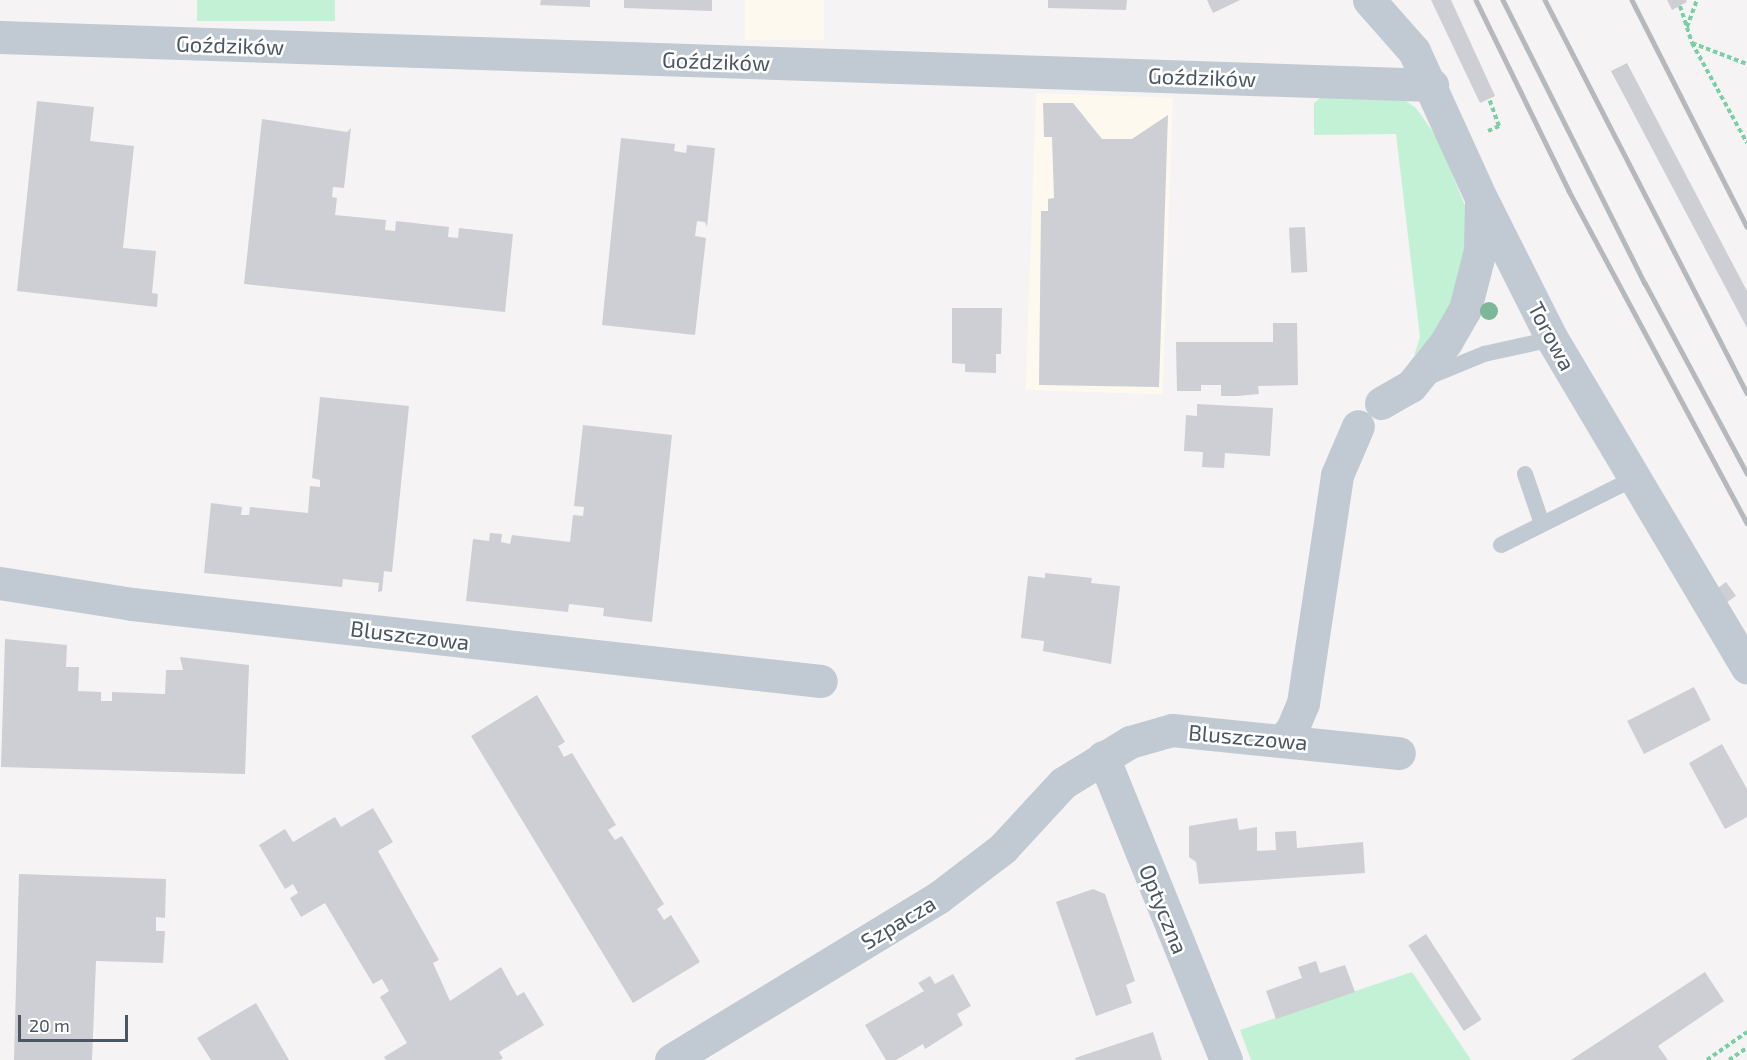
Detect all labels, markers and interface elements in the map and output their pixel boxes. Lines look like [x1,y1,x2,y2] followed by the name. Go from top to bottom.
[175,30,285,60] street label: Goździków
[661,46,771,76] street label: Goździków
[1147,62,1257,92] street label: Goździków
[1523,297,1581,375] street label: Torowa
[349,615,471,655] street label: Bluszczowa
[1187,719,1309,755] street label: Bluszczowa
[1134,860,1194,958] street label: Optyczna
[856,889,940,955] street label: Szpacza
[21,1003,130,1041] scale bar
[29,1014,70,1036] text: 20 m

